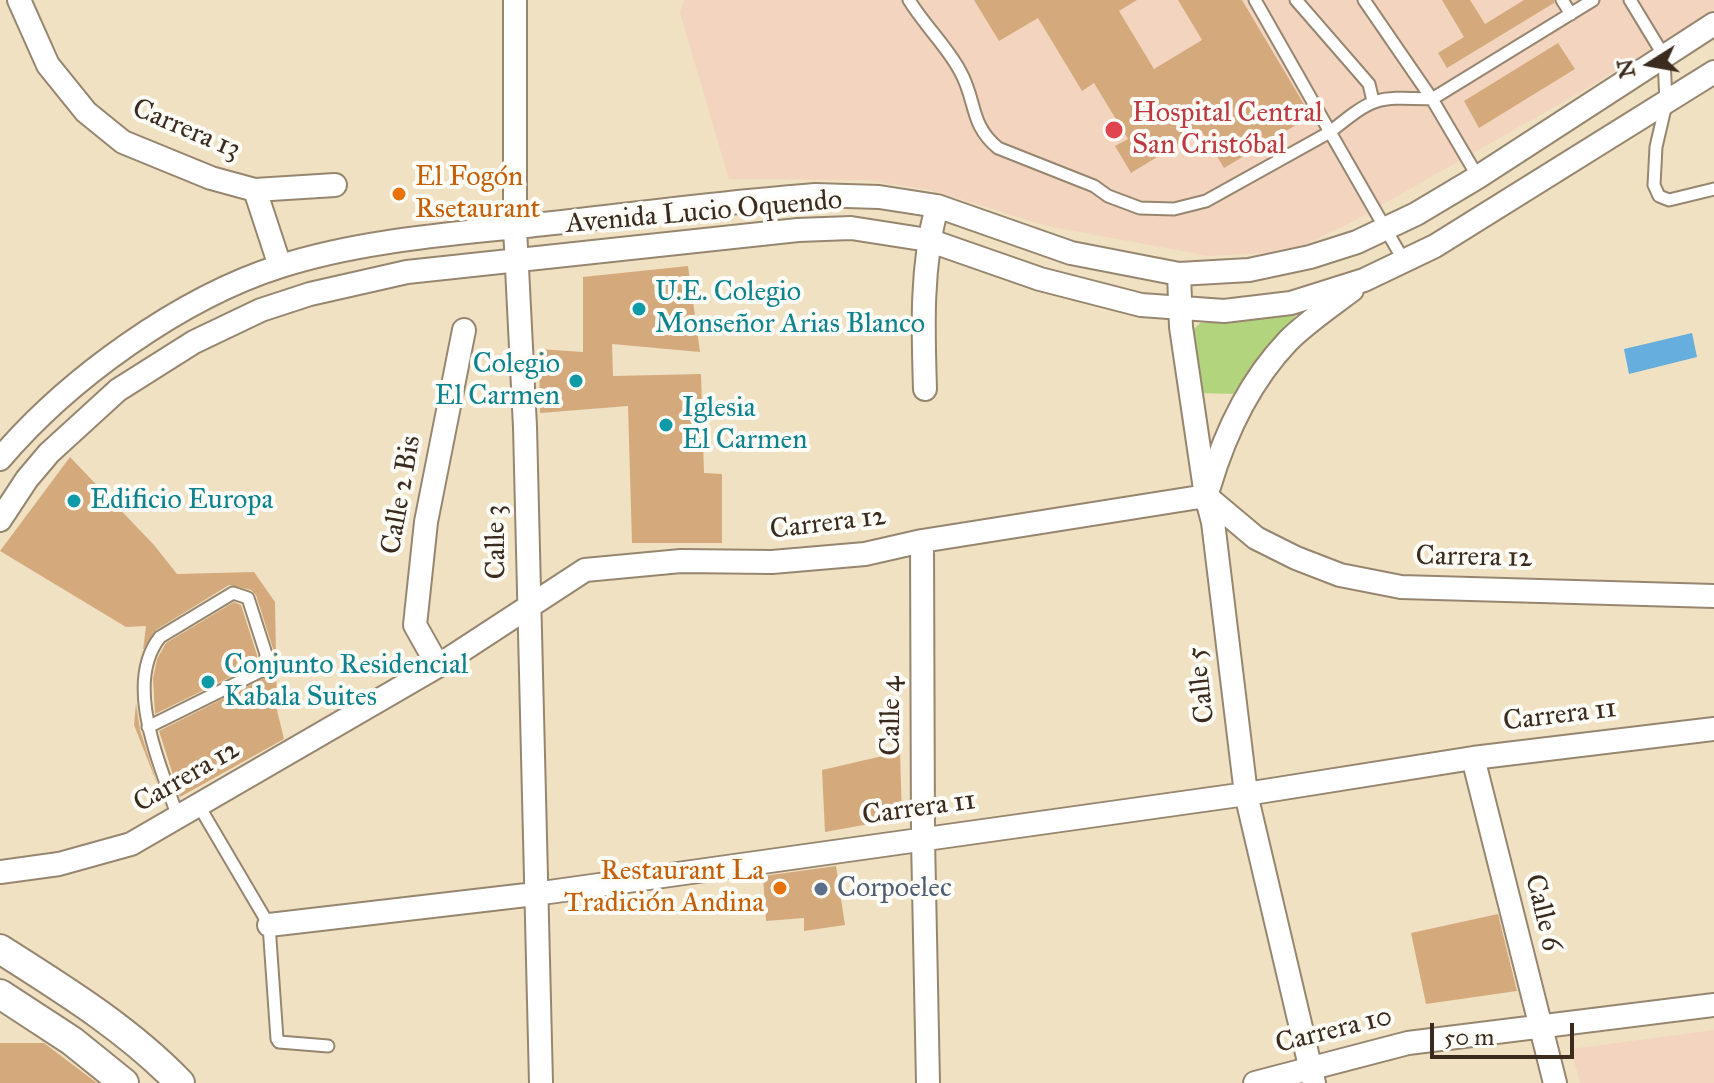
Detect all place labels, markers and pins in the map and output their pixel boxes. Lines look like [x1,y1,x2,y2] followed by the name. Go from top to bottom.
[1132,97,1323,163] place label: Hospital Central San Cristóbal
[1103,119,1125,141] marker: Hospital Central San Cristóbal
[415,161,540,227] place label: El Fogón Rsetaurant
[390,185,408,203] marker: El Fogón Rsetaurant
[655,276,925,342] place label: U.E. Colegio Monseñor Arias Blanco
[630,300,648,318] marker: U.E. Colegio Monseñor Arias Blanco
[435,348,560,414] place label: Colegio El Carmen
[567,372,585,390] marker: Colegio El Carmen
[682,392,807,458] place label: Iglesia El Carmen
[657,416,675,434] marker: Iglesia El Carmen
[90,484,273,518] place label: Edificio Europa
[65,492,83,510] marker: Edificio Europa
[224,649,468,715] place label: Conjunto Residencial Kabala Suites
[199,673,217,691] marker: Conjunto Residencial Kabala Suites
[564,855,764,921] place label: Restaurant La Tradición Andina
[837,872,952,906] place label: Corpoelec
[771,879,789,897] marker: Restaurant La Tradición Andina
[812,880,830,898] marker: Corpoelec

